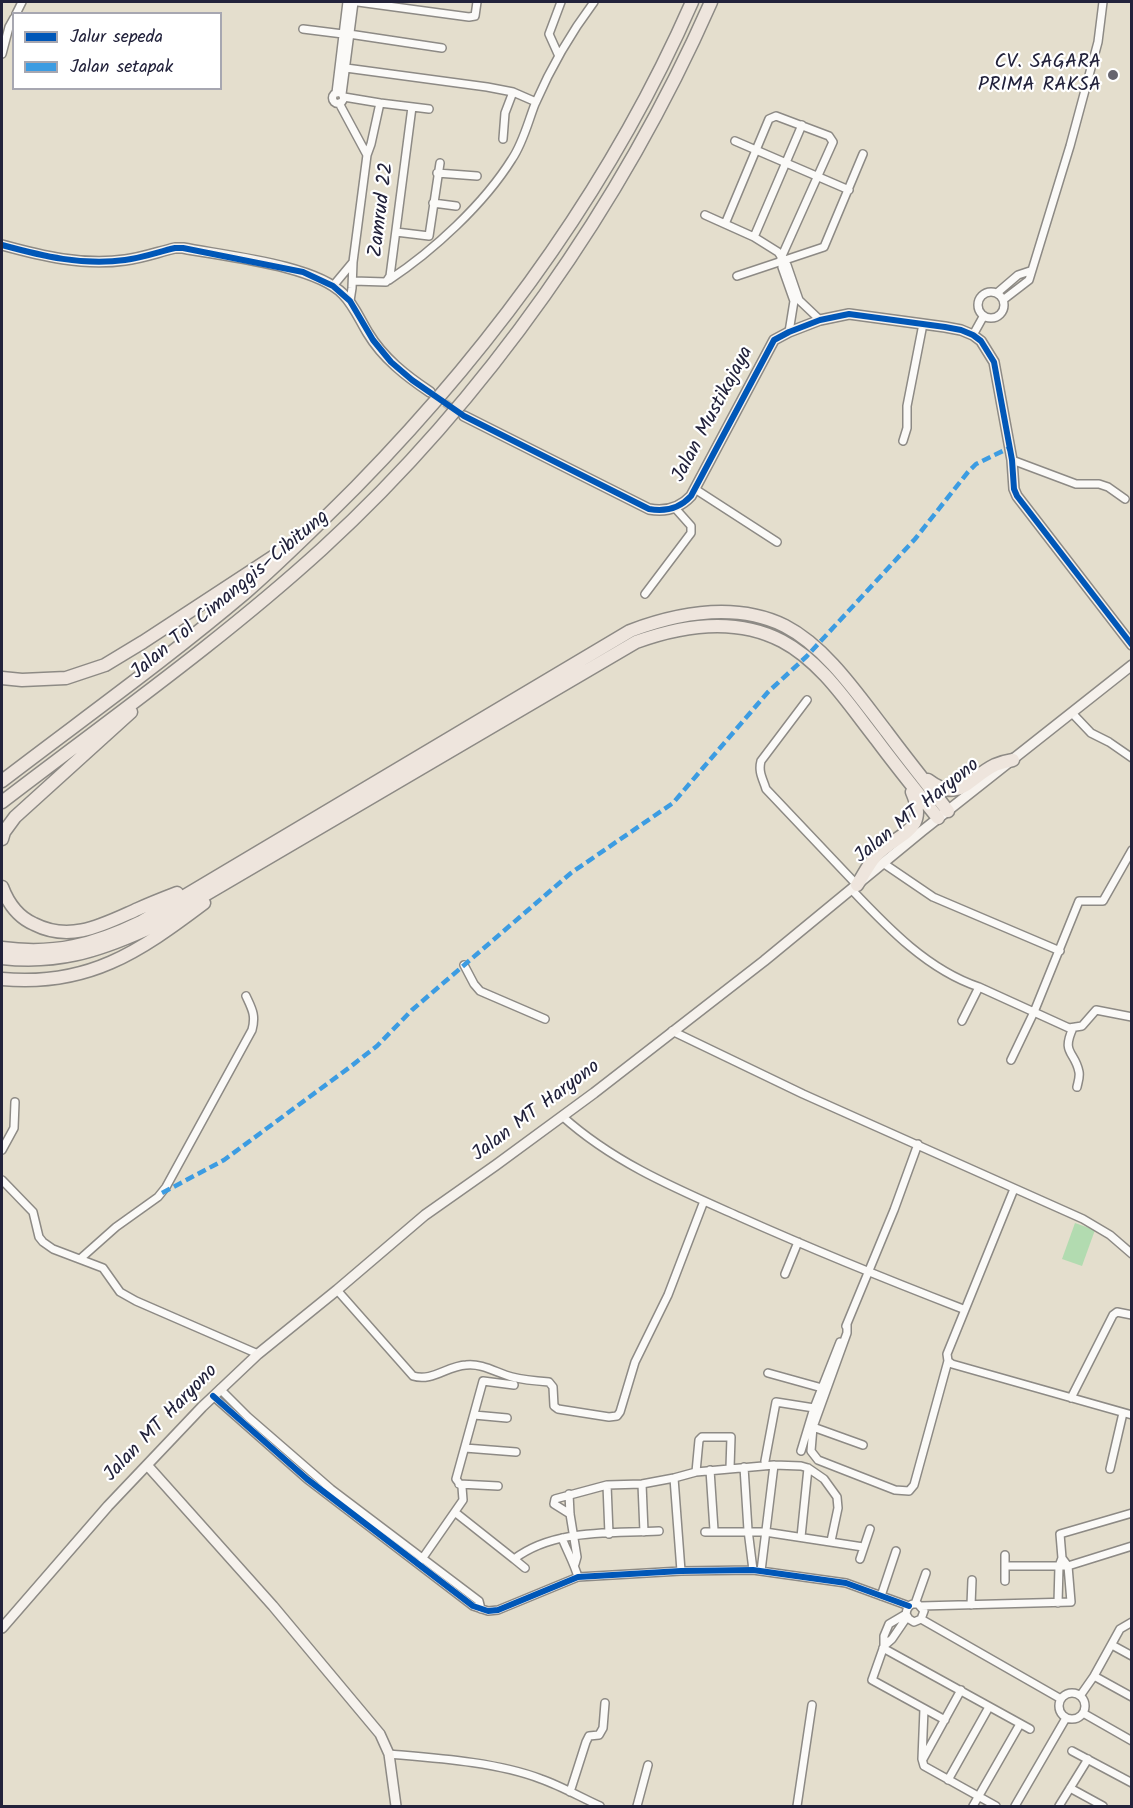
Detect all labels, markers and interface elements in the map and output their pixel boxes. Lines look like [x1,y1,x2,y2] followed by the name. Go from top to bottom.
[12,12,222,90] legend
[70,23,163,52] text: Jalur sepeda
[978,52,1101,99] place label: CV. SAGARA PRIMA RAKSA
[70,53,173,82] text: Jalan setapak
[1106,68,1120,82] marker: CV. SAGARA PRIMA RAKSA
[365,161,401,259] street label: Zamrud 22
[668,343,760,487] street label: Jalan Mustikajaya
[127,506,335,686] street label: Jalan Tol Cimanggis–Cibitung
[851,754,985,870] street label: Jalan MT Haryono
[468,1056,606,1168] street label: Jalan MT Haryono
[100,1360,224,1488] street label: Jalan MT Haryono

